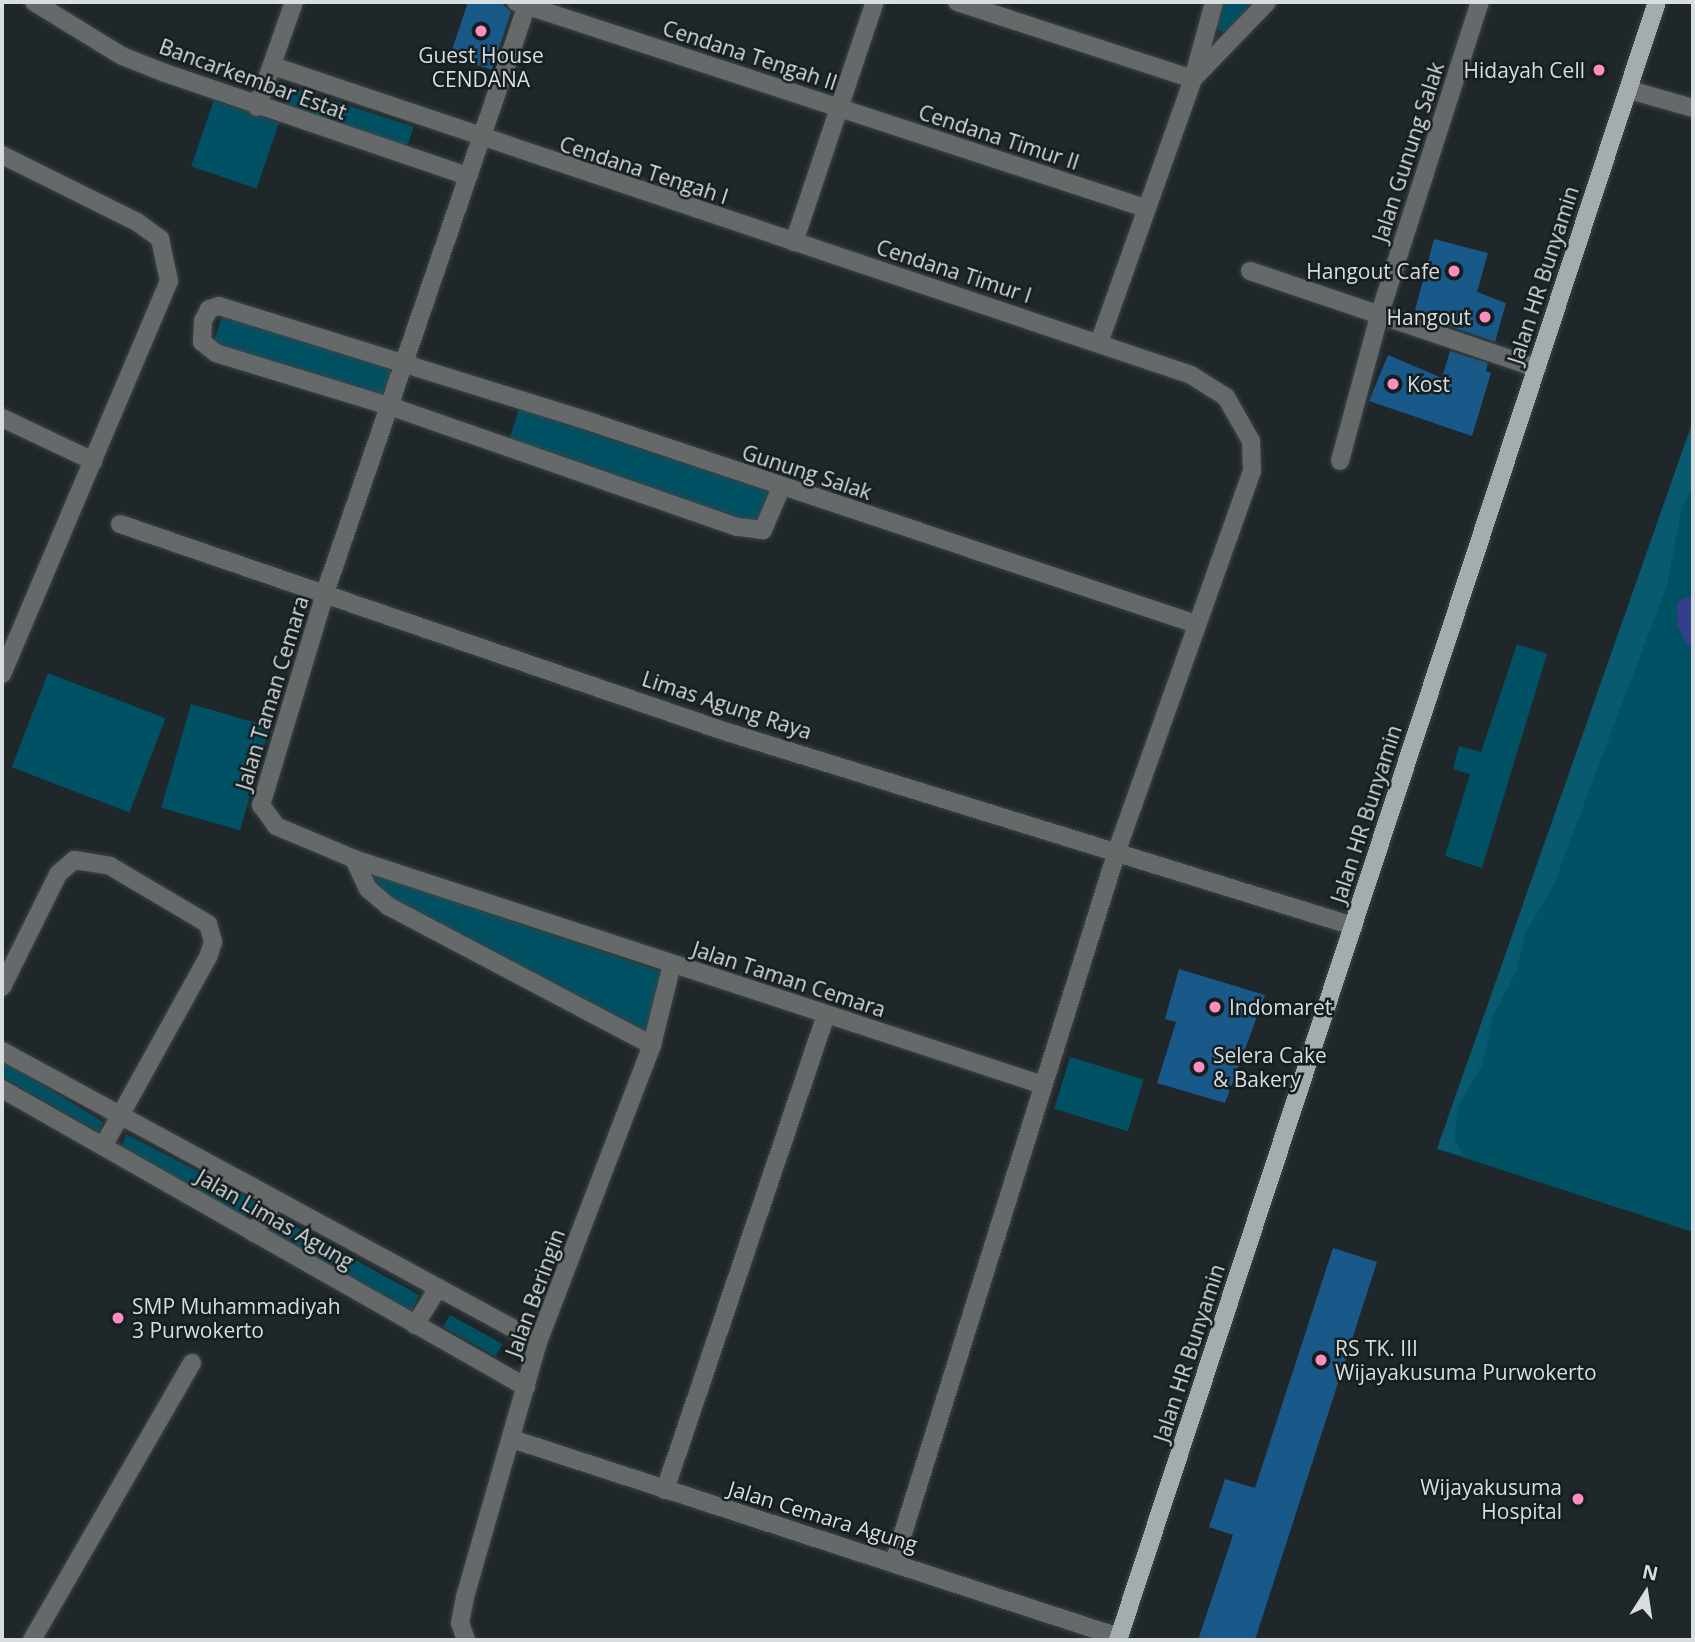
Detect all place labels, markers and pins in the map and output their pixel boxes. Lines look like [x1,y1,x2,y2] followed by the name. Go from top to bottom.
[473,23,489,39] marker: Guest House CENDANA
[418,42,544,92] place label: Guest House CENDANA
[1464,57,1585,83] place label: Hidayah Cell
[1591,62,1607,78] marker: Hidayah Cell
[1306,258,1440,284] place label: Hangout Cafe
[1446,263,1462,279] marker: Hangout Cafe
[1387,304,1471,330] place label: Hangout
[1477,309,1493,325] marker: Hangout
[1407,371,1450,397] place label: Kost
[1385,376,1401,392] marker: Kost
[1229,994,1332,1020] place label: Indomaret
[1207,999,1223,1015] marker: Indomaret
[1213,1042,1327,1092] place label: Selera Cake & Bakery
[1191,1059,1207,1075] marker: Selera Cake & Bakery
[132,1293,341,1343] place label: SMP Muhammadiyah 3 Purwokerto
[110,1310,126,1326] marker: SMP Muhammadiyah 3 Purwokerto
[1335,1335,1597,1385] place label: RS TK. III Wijayakusuma Purwokerto
[1313,1352,1329,1368] marker: RS TK. III Wijayakusuma Purwokerto
[1420,1474,1562,1524] place label: Wijayakusuma Hospital
[1568,1489,1588,1509] marker: Wijayakusuma Hospital

